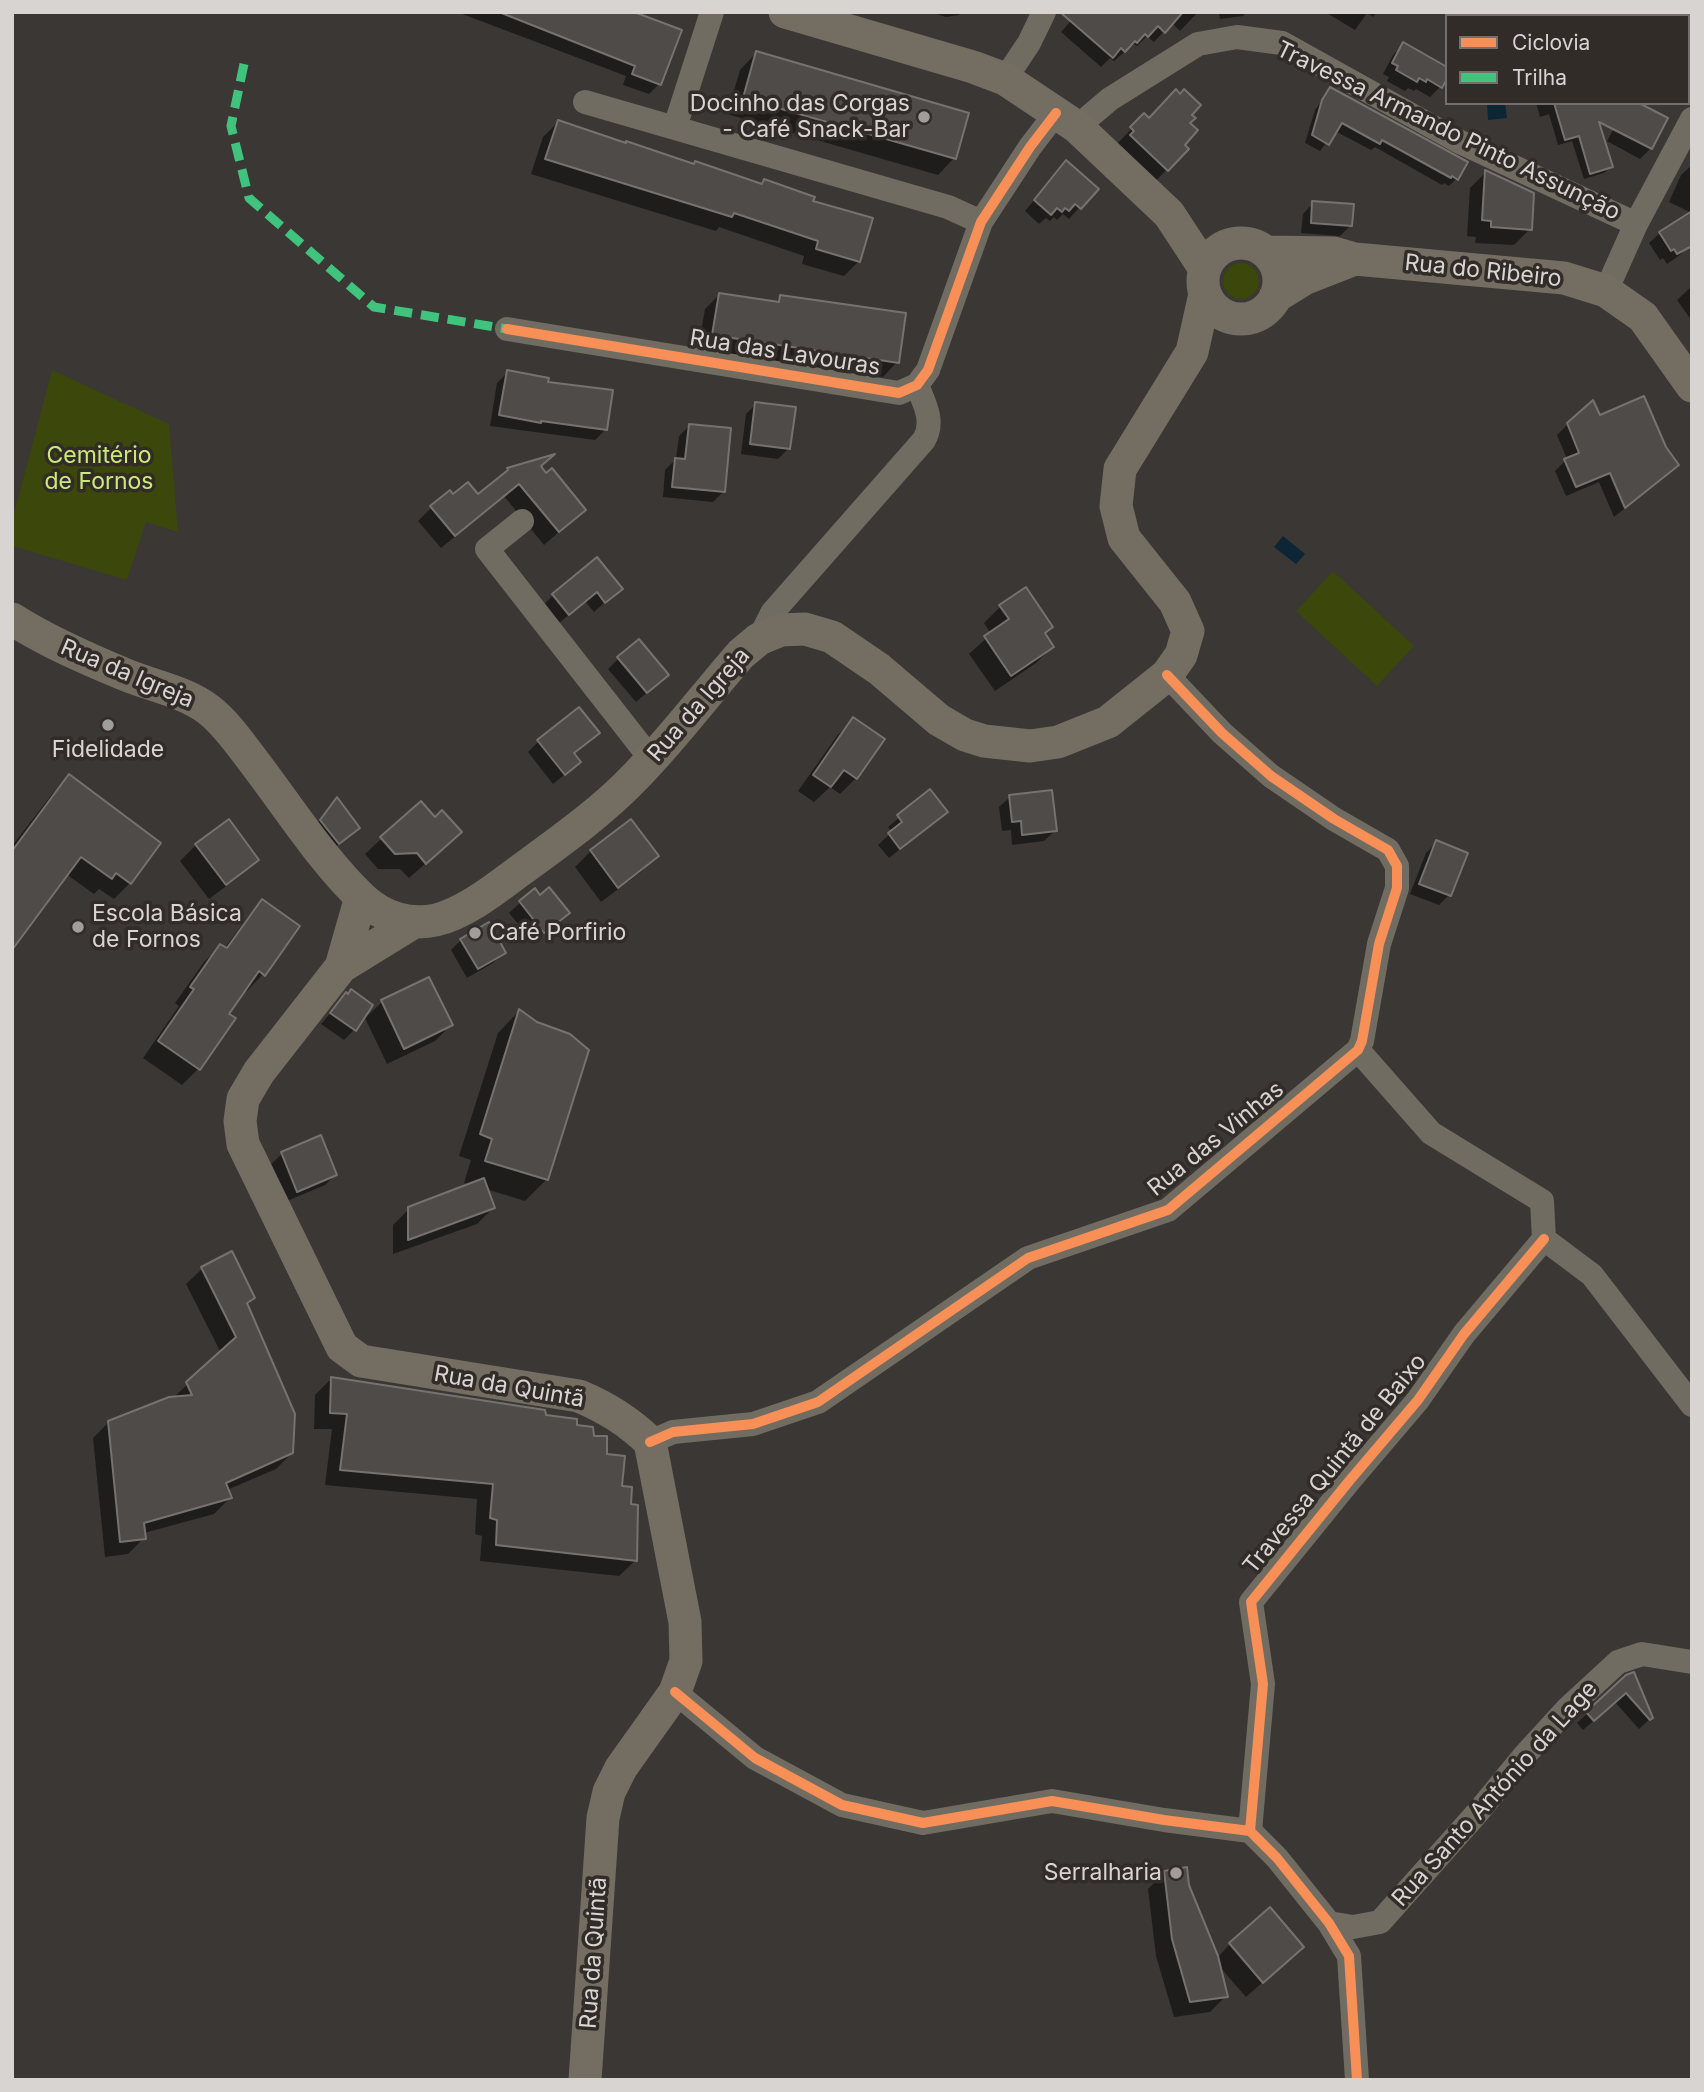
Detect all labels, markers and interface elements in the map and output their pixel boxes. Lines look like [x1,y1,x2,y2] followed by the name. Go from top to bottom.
[1445,14,1690,105] legend
[1512,30,1590,55] text: Ciclovia
[1272,36,1624,226] street label: Travessa Armando Pinto Assunção
[1512,65,1567,90] text: Trilha
[690,90,910,144] place label: Docinho das Corgas - Café Snack-Bar
[916,109,932,125] marker: Docinho das Corgas - Café Snack-Bar
[1403,249,1563,293] street label: Rua do Ribeiro
[688,324,882,382] street label: Rua das Lavouras
[45,442,153,496] park label: Cemitério de Fornos
[56,634,198,714] street label: Rua da Igreja
[642,642,756,768] street label: Rua da Igreja
[100,717,116,733] marker: Fidelidade
[52,736,164,764] place label: Fidelidade
[92,900,242,954] place label: Escola Básica de Fornos
[70,919,86,935] marker: Escola Básica de Fornos
[489,919,626,947] place label: Café Porfirio
[467,925,483,941] marker: Café Porfirio
[1142,1076,1290,1202] street label: Rua das Vinhas
[1238,1348,1432,1580] street label: Travessa Quintã de Baixo
[432,1360,586,1414] street label: Rua da Quintã
[1387,1676,1603,1912] street label: Rua Santo António da Lage
[1044,1859,1162,1887] place label: Serralharia
[1168,1865,1184,1881] marker: Serralharia
[575,1876,613,2030] street label: Rua da Quintã

